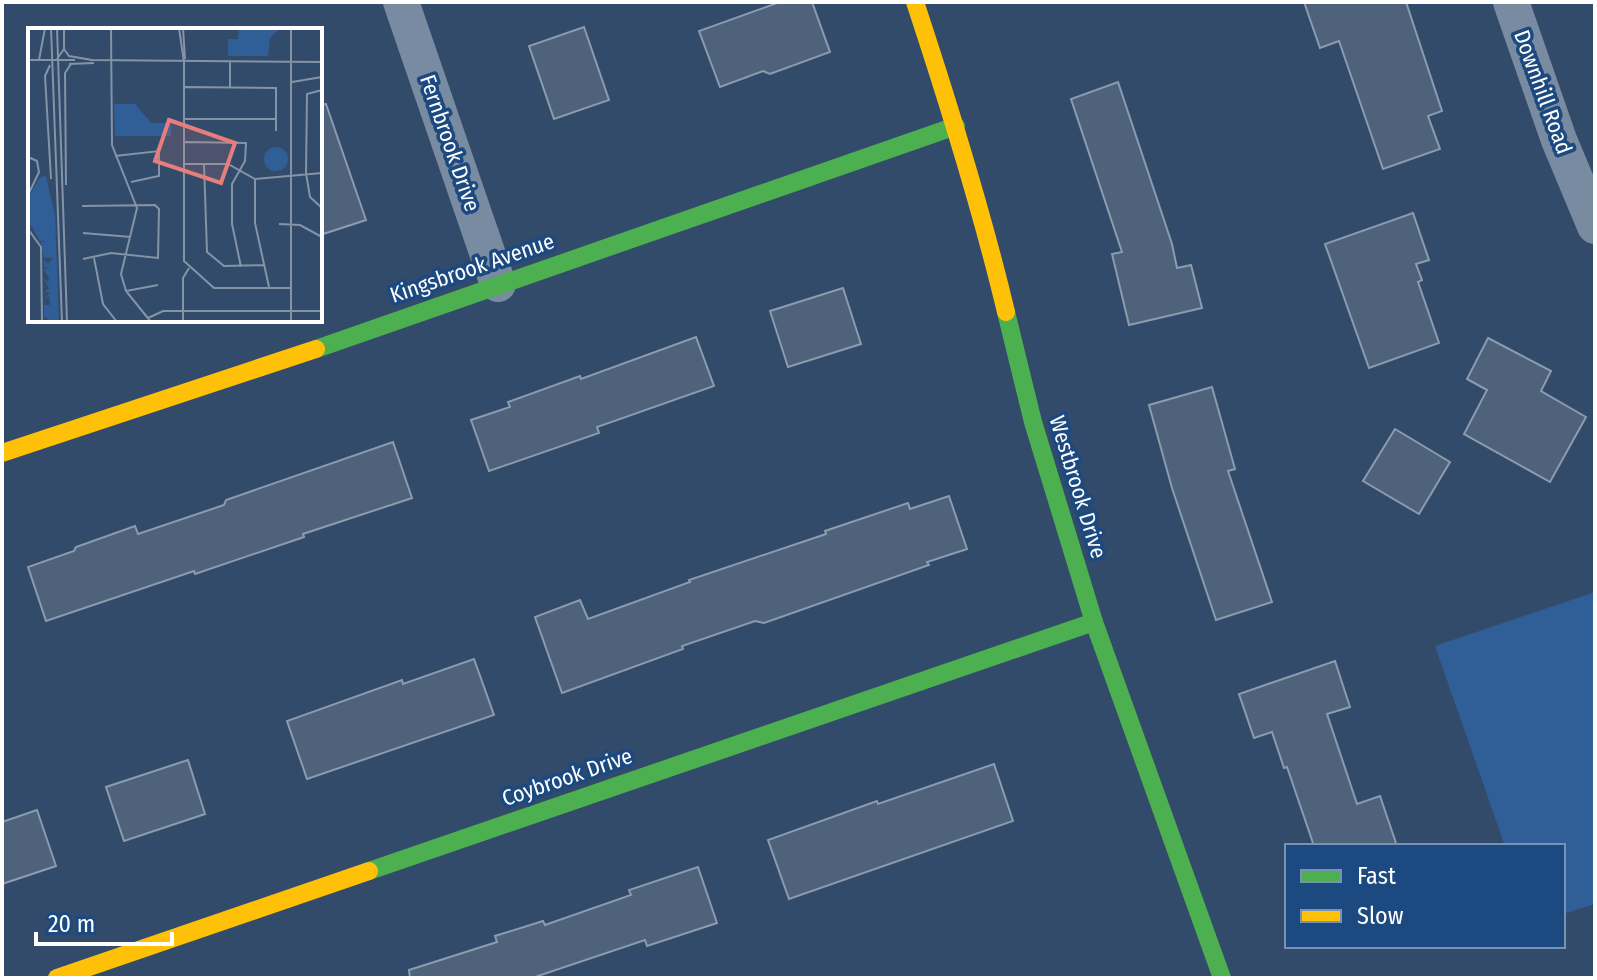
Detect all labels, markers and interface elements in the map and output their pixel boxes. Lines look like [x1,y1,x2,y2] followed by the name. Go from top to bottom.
[1508,26,1578,158] street label: Downhill Road
[28,28,322,322] inset map
[414,71,486,215] street label: Fernbrook Drive
[386,227,558,309] street label: Kingsbrook Avenue
[1044,412,1112,562] street label: Westbrook Drive
[498,742,636,812] street label: Coybrook Drive
[1285,844,1565,948] legend
[1357,862,1396,890] text: Fast
[36,896,172,946] scale bar
[1357,902,1404,930] text: Slow
[48,910,95,938] text: 20 m

